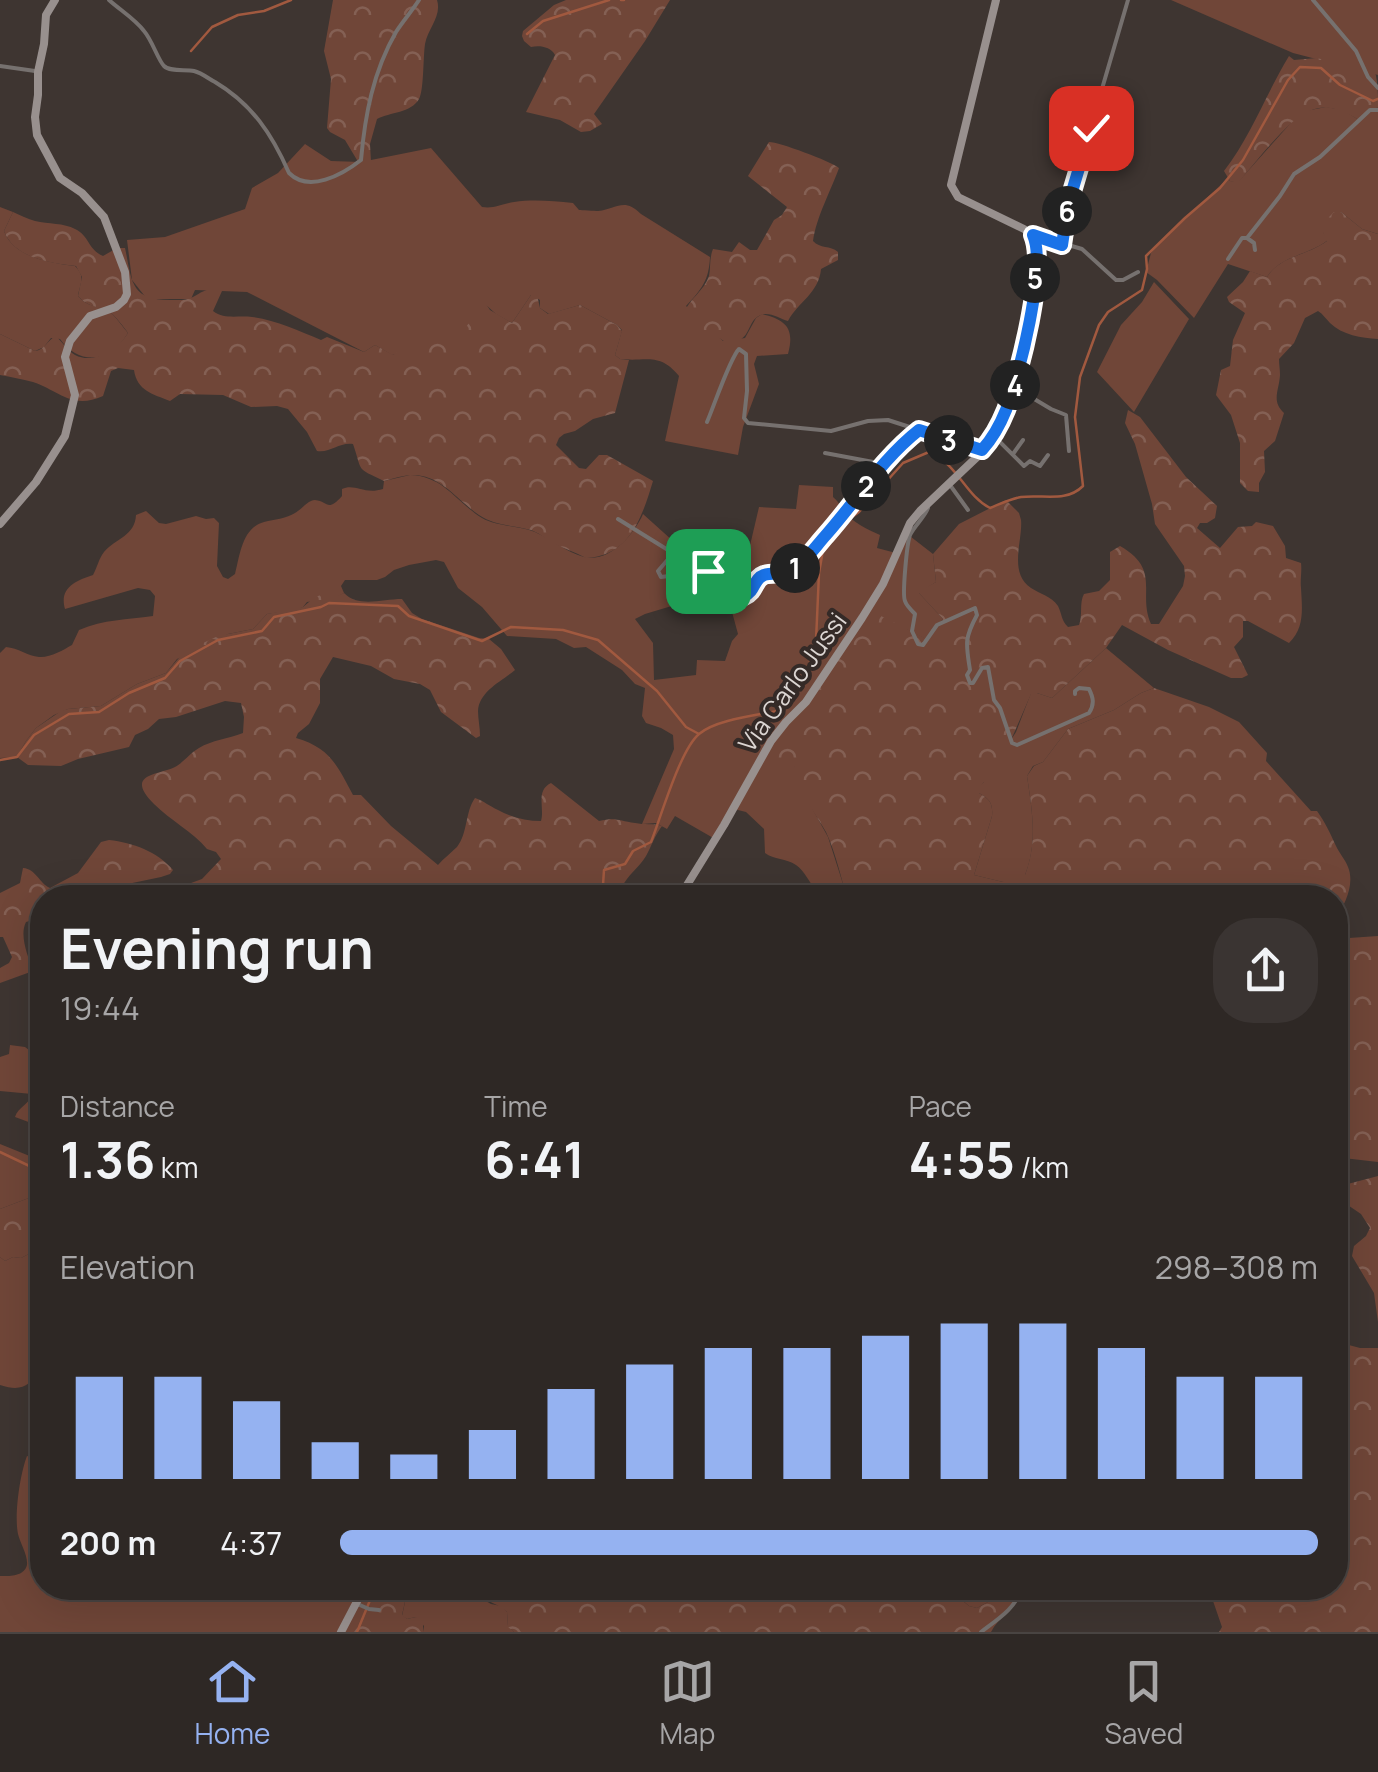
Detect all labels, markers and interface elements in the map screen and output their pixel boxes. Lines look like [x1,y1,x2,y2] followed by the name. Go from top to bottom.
[1049,86,1134,171] pin
[1064,101,1119,156] icon: check
[1042,186,1092,236] pin: 6
[1058,192,1076,230] text: 6
[1010,253,1060,303] pin: 5
[1027,259,1043,297] text: 5
[990,360,1040,410] pin: 4
[1006,366,1024,404] text: 4
[924,415,974,465] pin: 3
[941,421,957,459] text: 3
[841,461,891,511] pin: 2
[858,467,874,505] text: 2
[666,529,751,614] pin
[770,543,820,593] pin: 1
[681,544,736,599] icon: arrive
[789,549,801,587] text: 1
[730,605,854,759] street label: Via Carlo Jussi
[60,910,374,986] text: Evening run
[1213,918,1318,1023] button: share
[60,986,140,1030] text: 19:44
[60,1087,175,1125] text: Distance
[484,1087,548,1125] text: Time
[909,1087,972,1125] text: Pace
[60,1125,155,1193] text: 1.36
[484,1125,585,1193] text: 6:41
[909,1125,1015,1193] text: 4:55
[155,1148,198,1186] text: km
[1015,1148,1069,1186] text: /km
[60,1245,195,1289] text: Elevation
[1155,1245,1318,1289] text: 298–308 m
[60,1521,156,1565] text: 200 m
[220,1521,282,1565] text: 4:37
[195,1654,270,1752] tab: Home
[660,1654,715,1752] tab: Map
[1104,1654,1183,1752] tab: Saved

